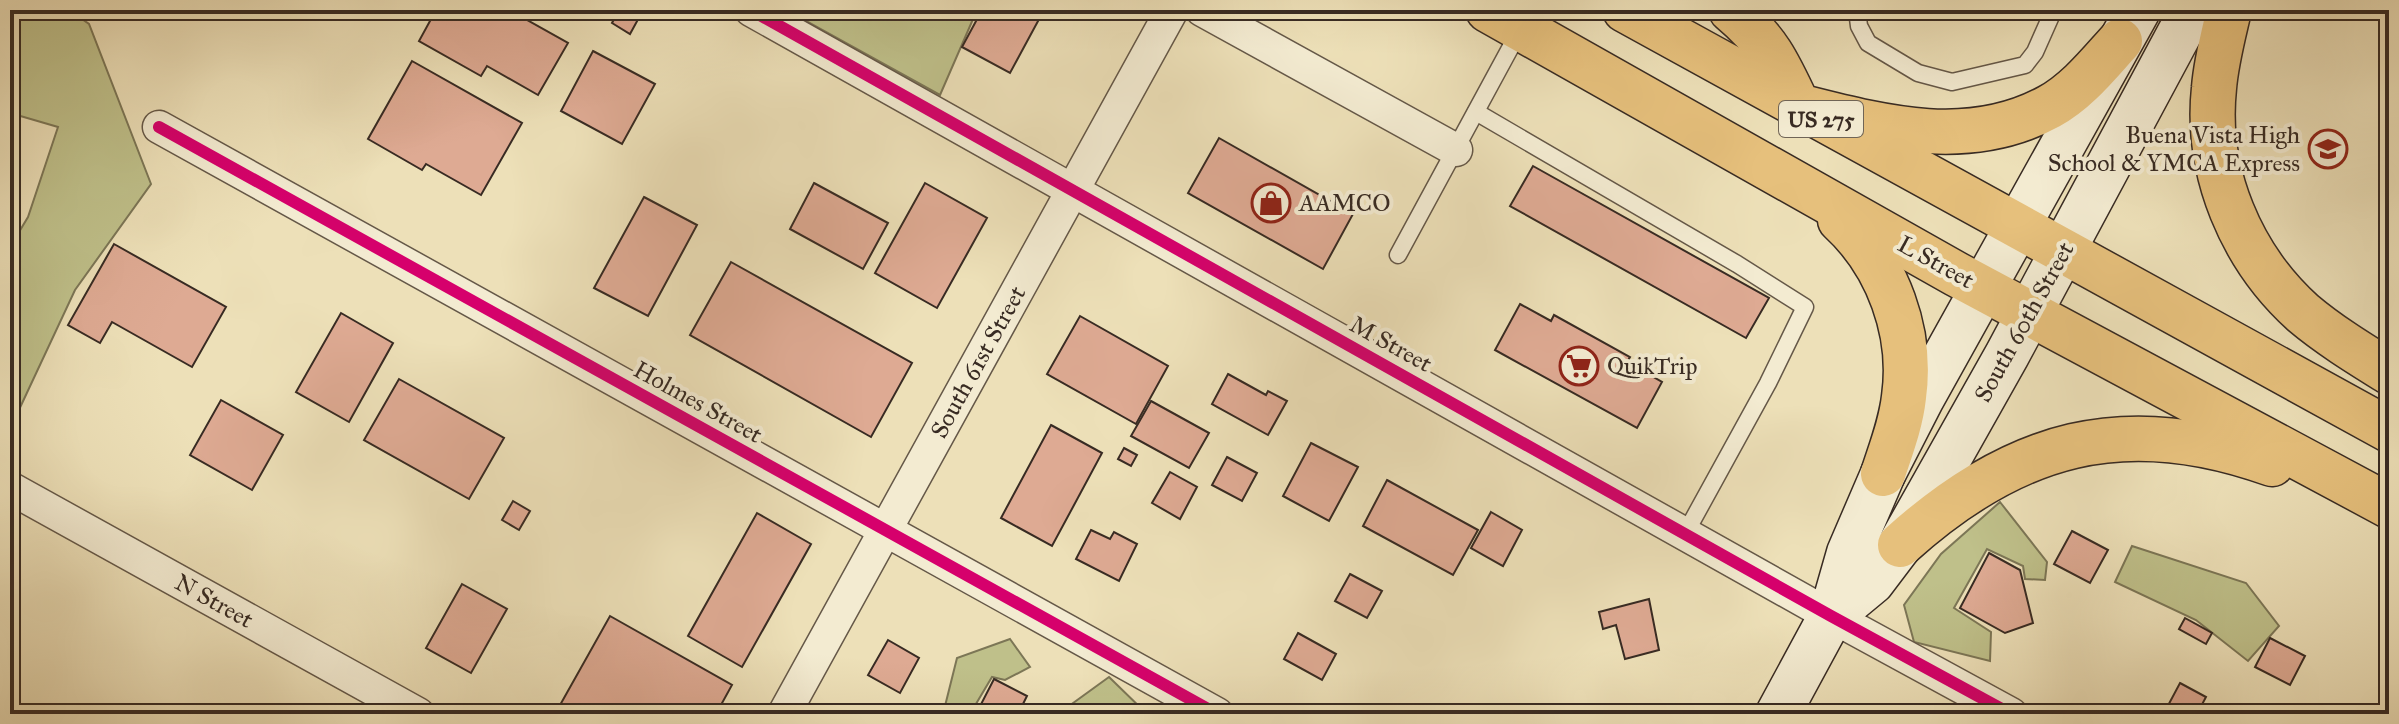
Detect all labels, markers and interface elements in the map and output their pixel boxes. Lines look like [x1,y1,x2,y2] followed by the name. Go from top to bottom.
[1779,101,1863,137] road number: US 275
[2048,120,2300,178] place label: Buena Vista High School & YMCA Express
[2307,128,2349,170] school or university icon: Buena Vista High School & YMCA Express
[1250,182,1292,224] shop icon: AAMCO
[1298,188,1390,218] place label: AAMCO
[1893,229,1980,295] street label: L Street
[1968,236,2081,407] street label: South 60th Street
[924,280,1032,443] street label: South 61st Street
[1345,309,1438,379] street label: M Street
[1558,345,1600,387] supermarket icon: QuikTrip
[1607,351,1697,381] place label: QuikTrip
[628,354,768,450] street label: Holmes Street
[169,567,259,635] street label: N Street

